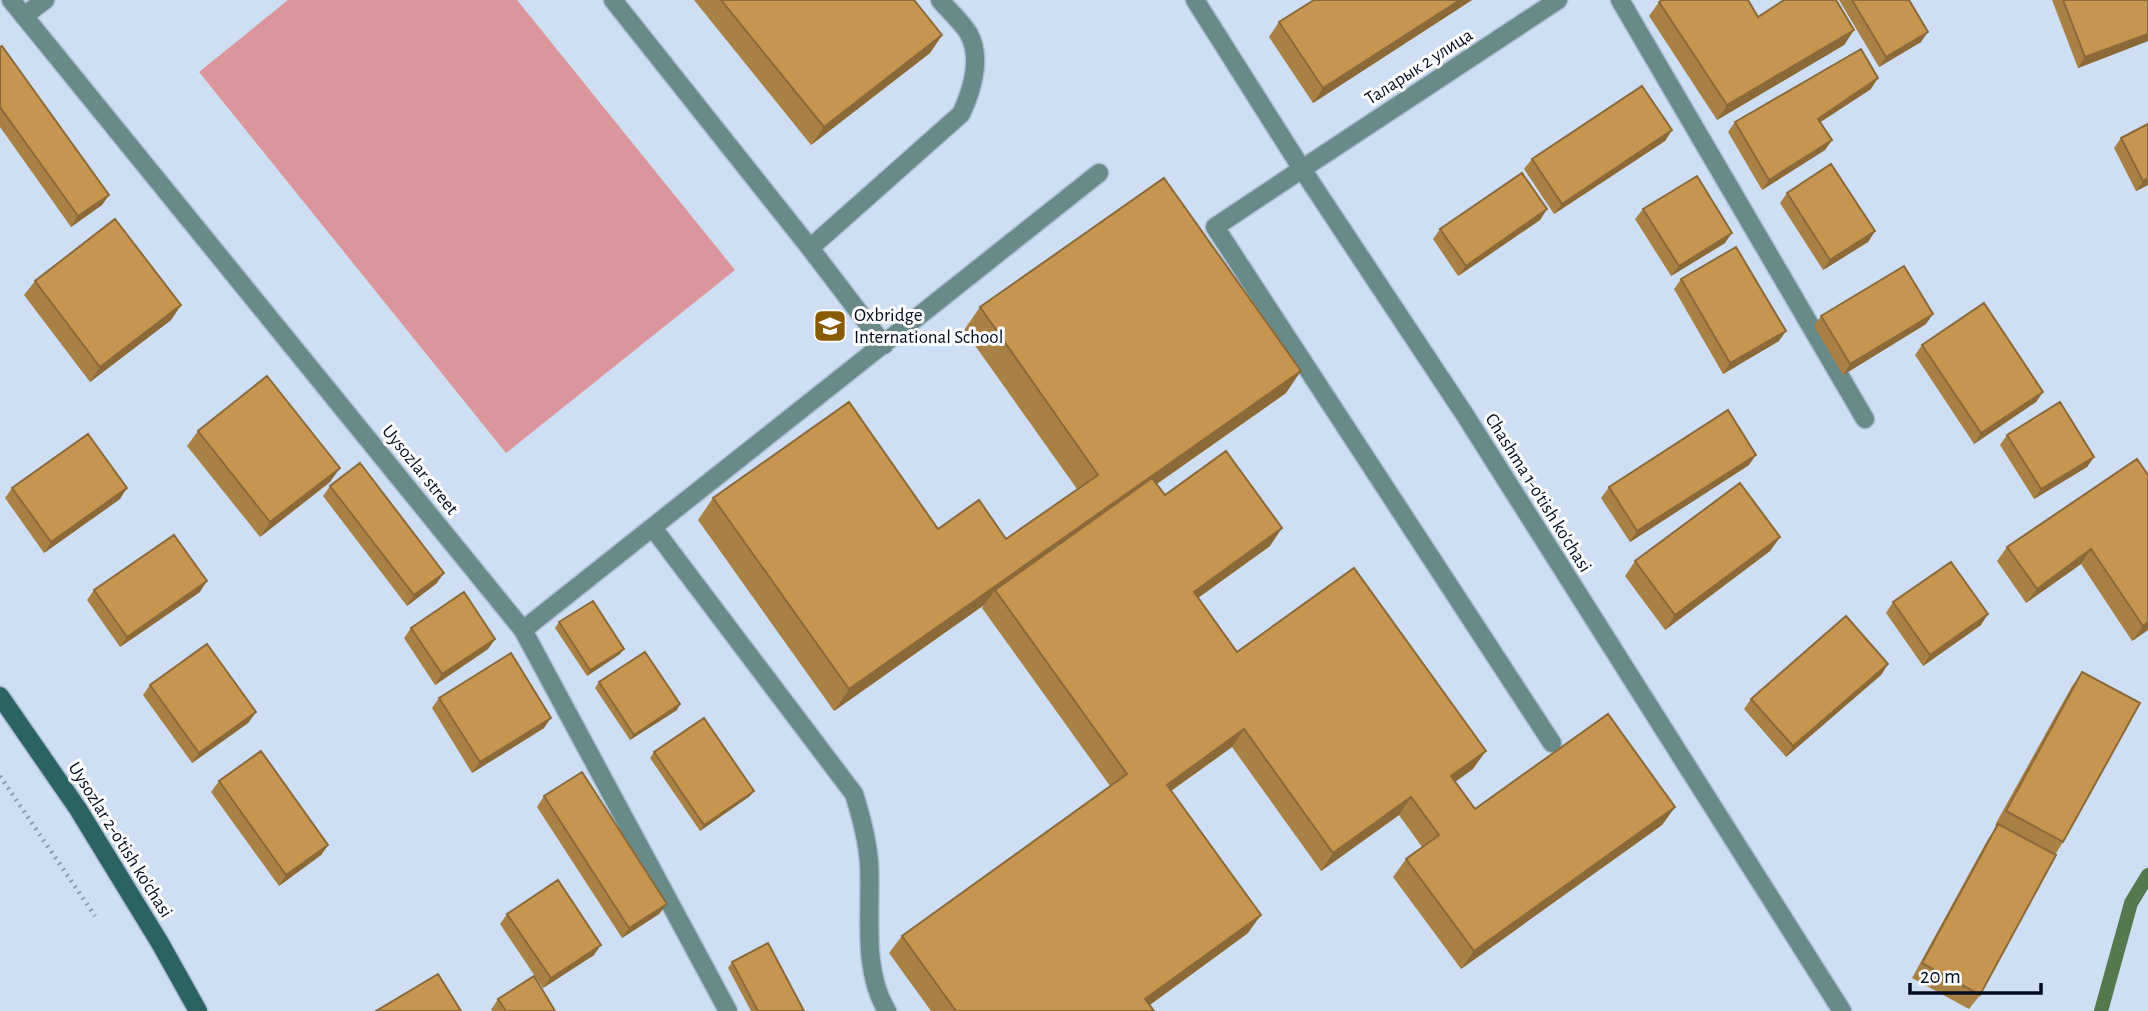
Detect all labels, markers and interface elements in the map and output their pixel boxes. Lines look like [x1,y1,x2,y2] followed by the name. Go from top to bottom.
[1362,25,1476,109] street label: Таларык 2 улица
[854,306,1003,347] place label: Oxbridge International School
[811,307,849,345] school or university icon: Oxbridge International School
[1481,410,1595,576] street label: Chashma 1-o'tish ko'chasi
[378,422,462,518] street label: Uysozlar street
[64,759,176,921] street label: Uysozlar 2-o'tish ko'chasi
[1910,951,2041,995] scale bar
[1920,966,1961,987] text: 20 m

